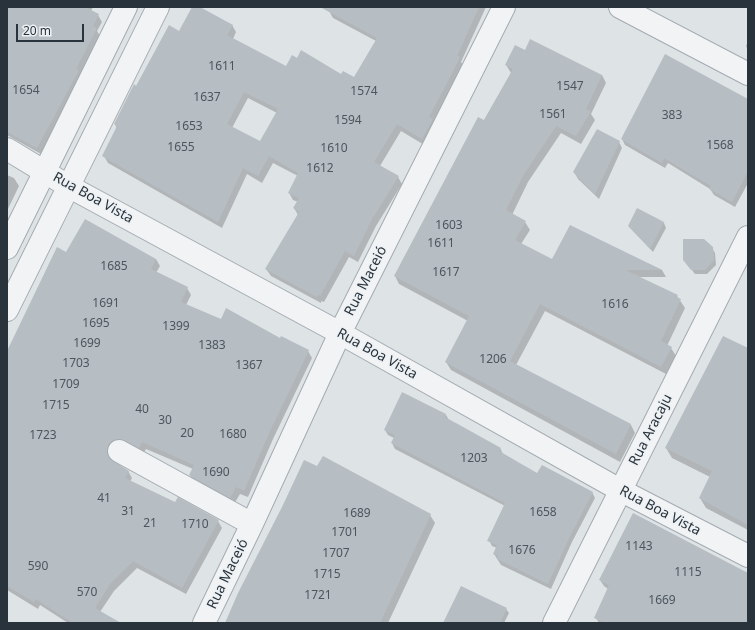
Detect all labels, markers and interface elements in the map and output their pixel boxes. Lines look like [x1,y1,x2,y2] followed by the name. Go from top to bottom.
[18,16,86,42] scale bar
[23,22,51,39] text: 20 m
[208,60,236,74] house number: 1611
[556,80,584,94] house number: 1547
[12,84,40,98] house number: 1654
[350,85,378,99] house number: 1574
[193,91,221,105] house number: 1637
[539,108,567,122] house number: 1561
[662,109,682,123] house number: 383
[334,114,362,128] house number: 1594
[175,120,203,134] house number: 1653
[706,139,734,153] house number: 1568
[167,141,195,155] house number: 1655
[320,142,348,156] house number: 1610
[306,162,334,176] house number: 1612
[50,169,136,227] street label: Rua Boa Vista
[435,219,463,233] house number: 1603
[427,237,455,251] house number: 1611
[341,243,391,319] street label: Rua Maceió
[100,260,128,274] house number: 1685
[432,266,460,280] house number: 1617
[92,297,120,311] house number: 1691
[601,298,629,312] house number: 1616
[82,317,110,331] house number: 1695
[162,320,190,334] house number: 1399
[334,325,420,383] street label: Rua Boa Vista
[73,337,101,351] house number: 1699
[198,339,226,353] house number: 1383
[479,353,507,367] house number: 1206
[62,357,90,371] house number: 1703
[235,359,263,373] house number: 1367
[52,378,80,392] house number: 1709
[626,391,676,469] street label: Rua Aracaju
[42,399,70,413] house number: 1715
[135,403,149,417] house number: 40
[158,414,172,428] house number: 30
[180,427,194,441] house number: 20
[219,428,247,442] house number: 1680
[29,429,57,443] house number: 1723
[460,452,488,466] house number: 1203
[202,466,230,480] house number: 1690
[617,483,703,539] street label: Rua Boa Vista
[97,492,111,506] house number: 41
[121,505,135,519] house number: 31
[529,506,557,520] house number: 1658
[343,507,371,521] house number: 1689
[143,517,157,531] house number: 21
[181,518,209,532] house number: 1710
[331,526,359,540] house number: 1701
[204,536,252,612] street label: Rua Maceió
[625,540,653,554] house number: 1143
[508,544,536,558] house number: 1676
[322,547,350,561] house number: 1707
[28,560,48,574] house number: 590
[674,566,702,580] house number: 1115
[313,568,341,582] house number: 1715
[77,586,97,600] house number: 570
[304,589,332,603] house number: 1721
[648,594,676,608] house number: 1669

